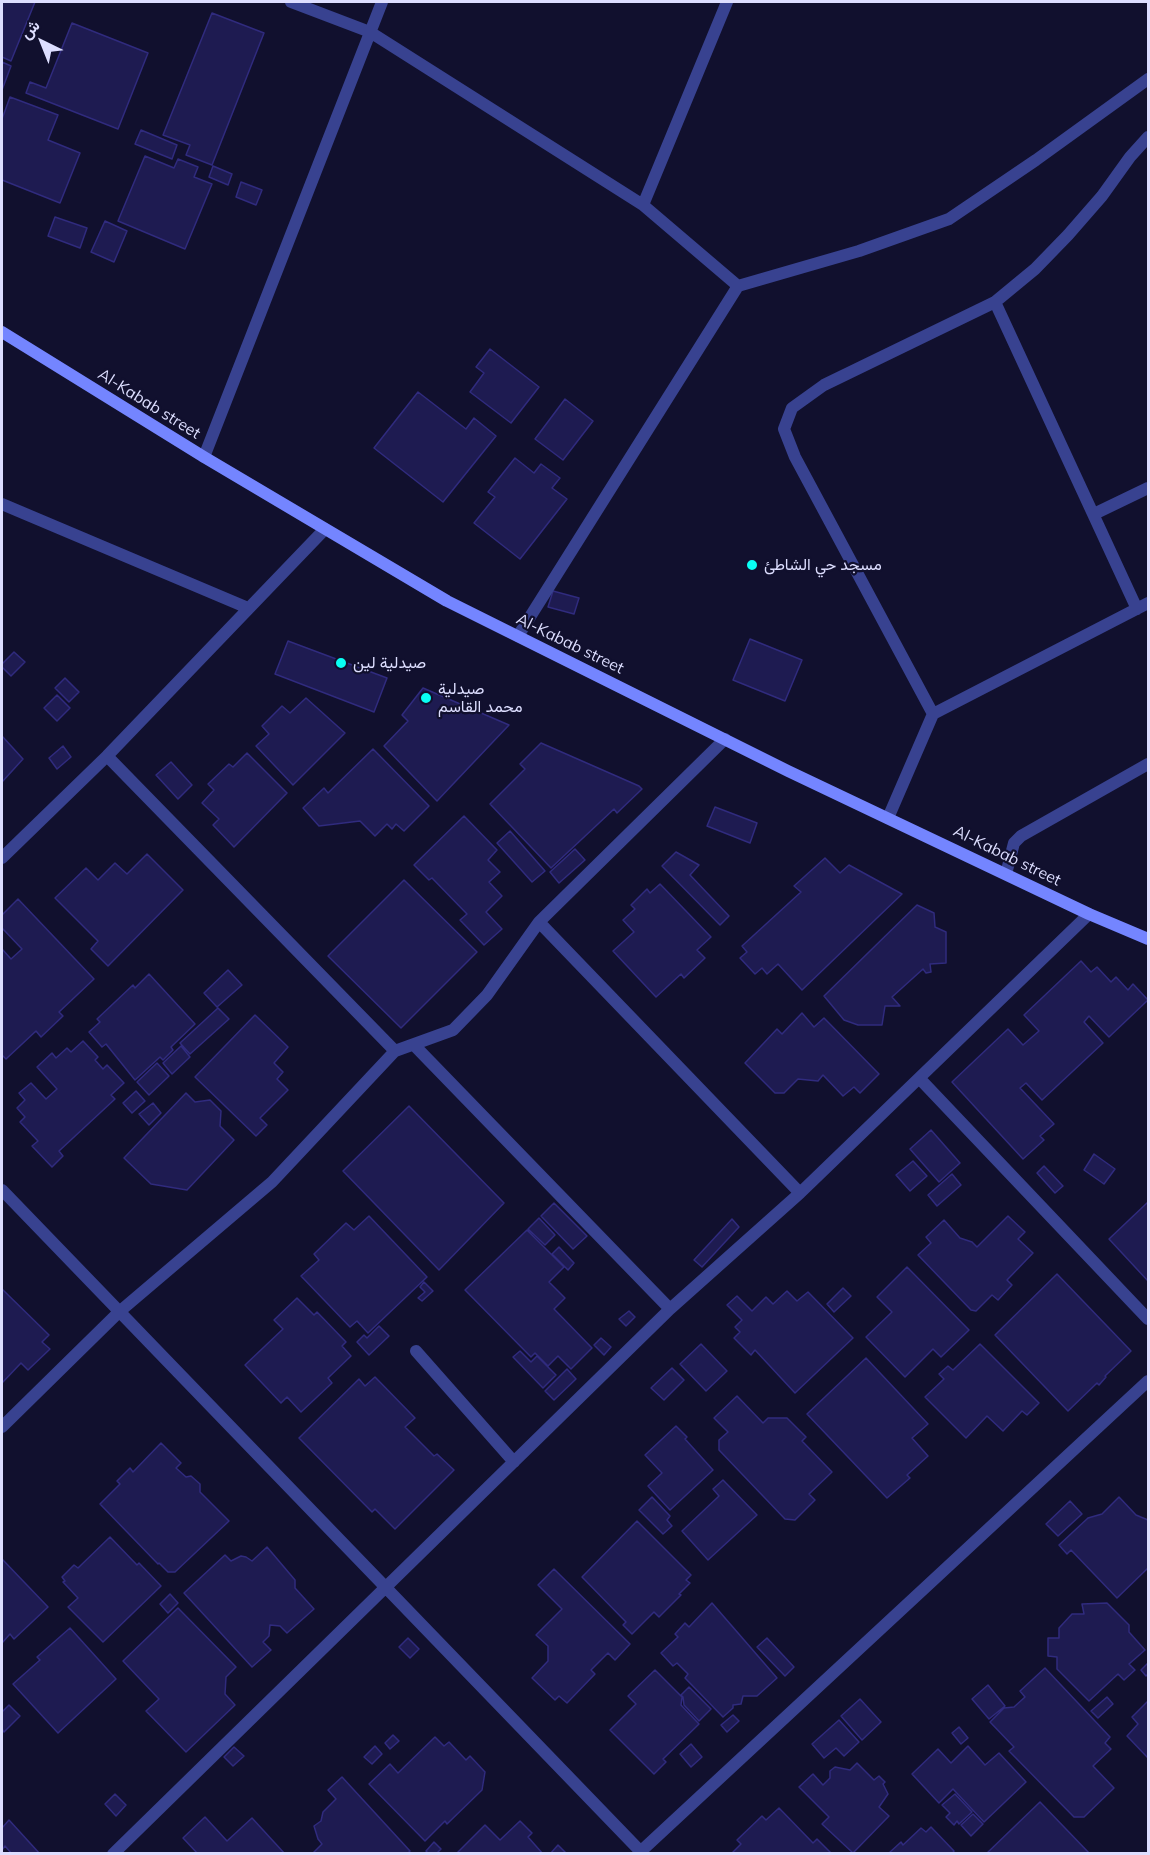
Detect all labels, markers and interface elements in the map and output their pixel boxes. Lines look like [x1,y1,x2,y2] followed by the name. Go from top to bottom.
[12,12,72,72] north arrow
[16,15,44,43] text: ش
[94,365,204,443] street label: Al-Kabab street
[764,555,882,575] place label: مسجد حي الشاطئ
[745,558,759,572] marker: مسجد حي الشاطئ
[513,610,627,678] street label: Al-Kabab street
[353,653,426,673] place label: صيدلية لين
[334,656,348,670] marker: صيدلية لين
[438,679,523,717] place label: صيدلية محمد القاسم
[419,691,433,705] marker: صيدلية محمد القاسم
[950,822,1064,890] street label: Al-Kabab street

